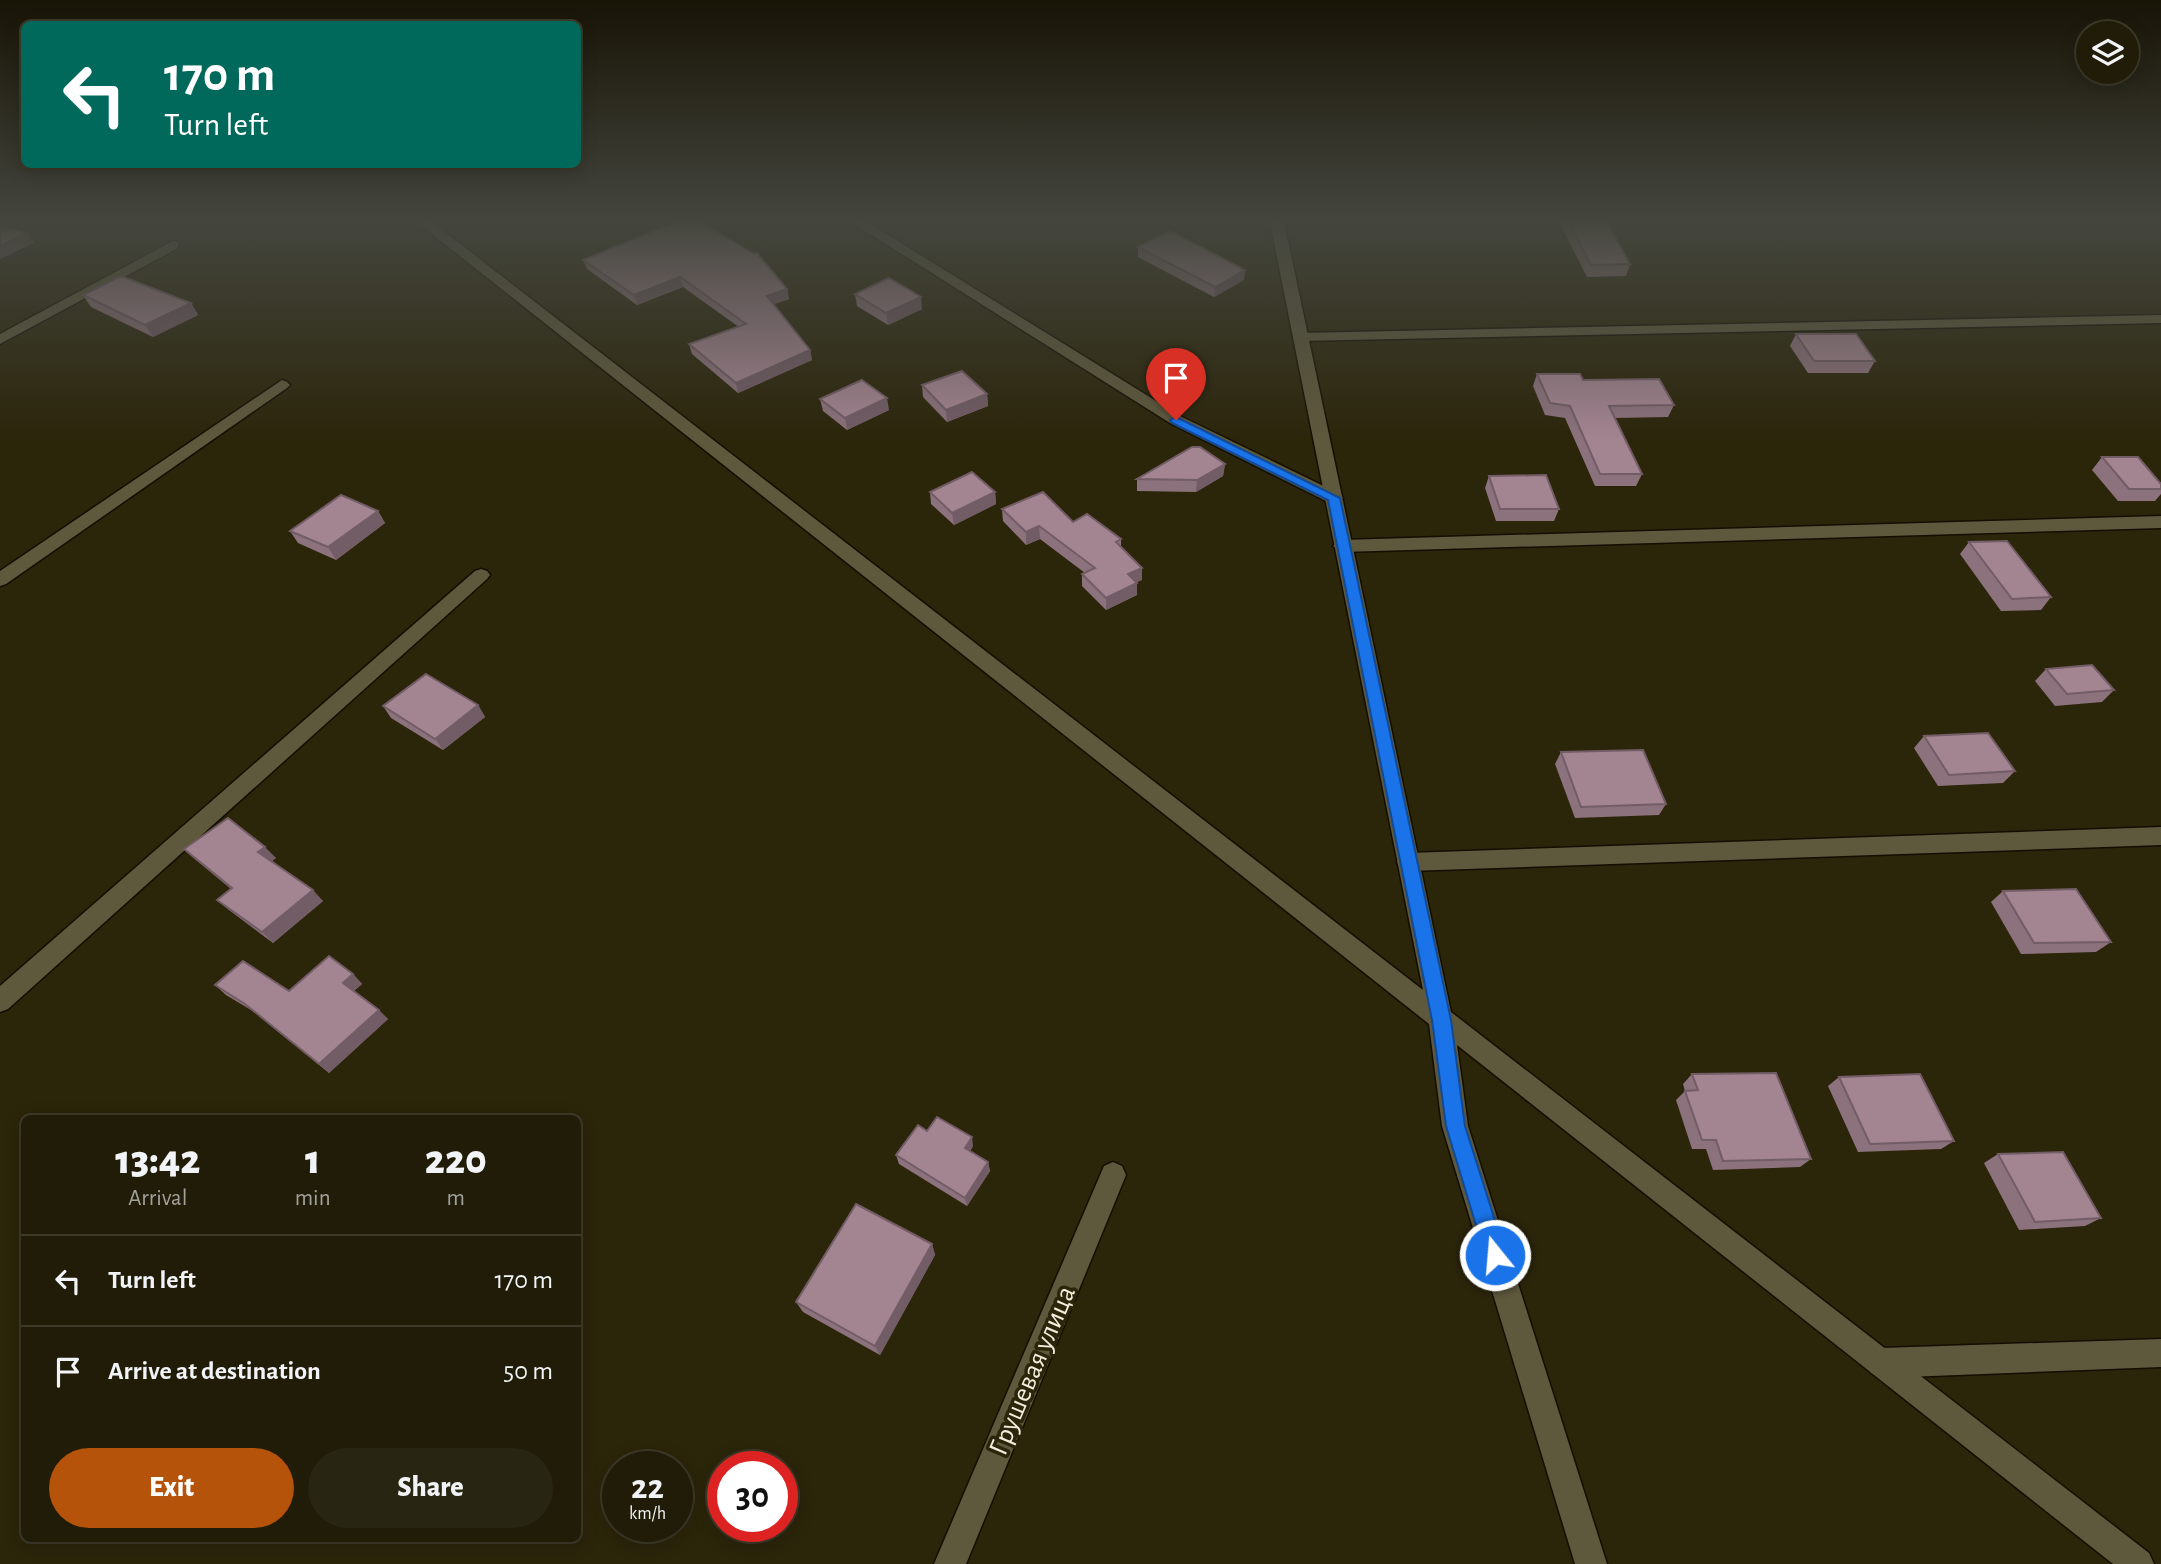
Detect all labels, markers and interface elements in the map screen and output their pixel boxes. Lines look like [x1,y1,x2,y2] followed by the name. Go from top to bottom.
[2076,21,2139,84] map controls
[2076,21,2139,84] button: layers
[49,49,140,140] icon: left
[164,51,275,100] text: 170 m
[164,109,268,141] text: Turn left
[1146,348,1206,420] pin
[1157,359,1195,397] icon: arrive
[115,1139,200,1181] text: 13:42
[305,1139,320,1181] text: 1
[425,1139,487,1181] text: 220
[128,1187,187,1210] text: Arrival
[295,1187,331,1210] text: min
[447,1187,465,1210] text: m
[1458,1218,1532,1292] position arrow
[49,1262,87,1300] icon: left
[108,1267,196,1293] text: Turn left
[494,1267,553,1293] text: 170 m
[985,1282,1081,1460] street label: Грушевая улица
[49,1353,87,1391] icon: arrive
[108,1358,321,1384] text: Arrive at destination
[503,1358,553,1384] text: 50 m
[49,1448,294,1528] button: Exit
[308,1448,553,1528] button: Share
[707,1451,798,1542] speed limit sign: 30
[631,1470,664,1505] text: 22
[629,1505,666,1523] text: km/h

